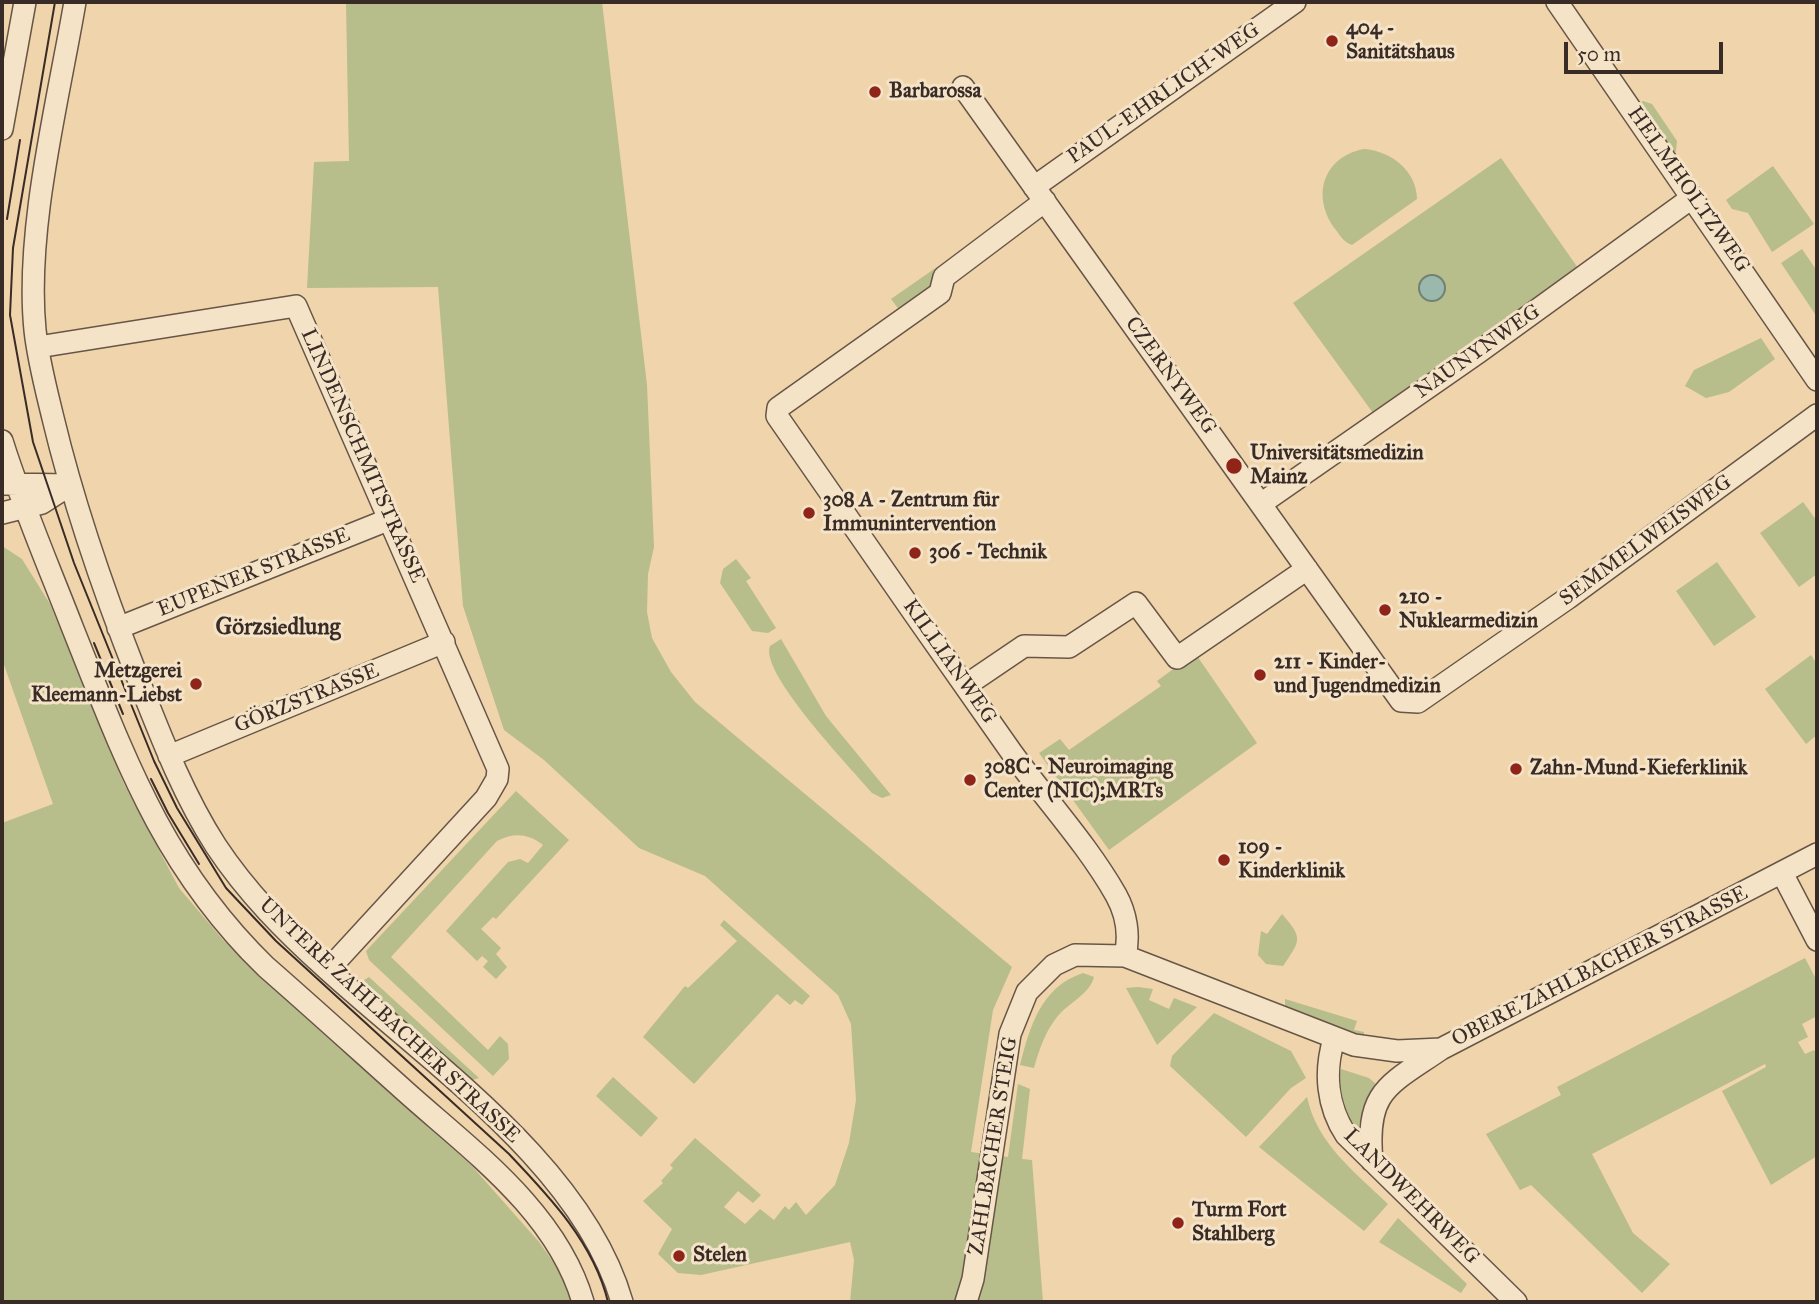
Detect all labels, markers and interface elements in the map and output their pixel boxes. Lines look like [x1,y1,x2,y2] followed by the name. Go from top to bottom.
[1346,16,1455,66] place label: 404 - Sanitätshaus
[1063,18,1265,170] street label: PAUL-EHRLICH-WEG
[1567,28,1726,72] scale bar
[1324,33,1340,49] marker: 404 - Sanitätshaus
[1577,41,1621,67] text: 50 m
[889,79,981,105] place label: Barbarossa
[867,84,883,100] marker: Barbarossa
[1621,102,1755,278] street label: HELMHOLTZWEG
[1411,299,1545,405] street label: NAUNYNWEG
[1119,312,1221,440] street label: CZERNYWEG
[294,325,430,587] street label: LINDENSCHMITSTRASSE
[1250,441,1424,491] place label: Universitätsmedizin Mainz
[1224,456,1244,476] marker: Universitätsmedizin Mainz
[1555,470,1737,612] street label: SEMMELWEISWEG
[823,488,999,538] place label: 308 A - Zentrum für Immunintervention
[801,505,817,521] marker: 308 A - Zentrum für Immunintervention
[154,523,354,623] street label: EUPENER STRASSE
[929,540,1047,566] place label: 306 - Technik
[907,545,923,561] marker: 306 - Technik
[1399,585,1538,635] place label: 210 - Nuklearmedizin
[897,595,1001,729] street label: KILLIANWEG
[1377,602,1393,618] marker: 210 - Nuklearmedizin
[215,614,341,642] district label: Görzsiedlung
[1274,650,1441,700] place label: 211 - Kinder- und Jugendmedizin
[31,659,182,709] place label: Metzgerei Kleemann-Liebst
[231,659,383,739] street label: GÖRZSTRASSE
[1252,667,1268,683] marker: 211 - Kinder- und Jugendmedizin
[188,676,204,692] marker: Metzgerei Kleemann-Liebst
[984,755,1173,805] place label: 308C - Neuroimaging Center (NIC);MRTs
[1530,756,1748,782] place label: Zahn-Mund-Kieferklinik
[1508,761,1524,777] marker: Zahn-Mund-Kieferklinik
[962,772,978,788] marker: 308C - Neuroimaging Center (NIC);MRTs
[1238,835,1345,885] place label: 109 - Kinderklinik
[1216,852,1232,868] marker: 109 - Kinderklinik
[1448,881,1752,1053] street label: OBERE ZAHLBACHER STRASSE
[253,893,525,1149] street label: UNTERE ZAHLBACHER STRASSE
[964,1035,1024,1257] street label: ZAHLBACHER STEIG
[1338,1124,1484,1270] street label: LANDWEHRWEG
[1192,1198,1287,1248] place label: Turm Fort Stahlberg
[1170,1215,1186,1231] marker: Turm Fort Stahlberg
[693,1243,747,1269] place label: Stelen
[671,1248,687,1264] marker: Stelen

